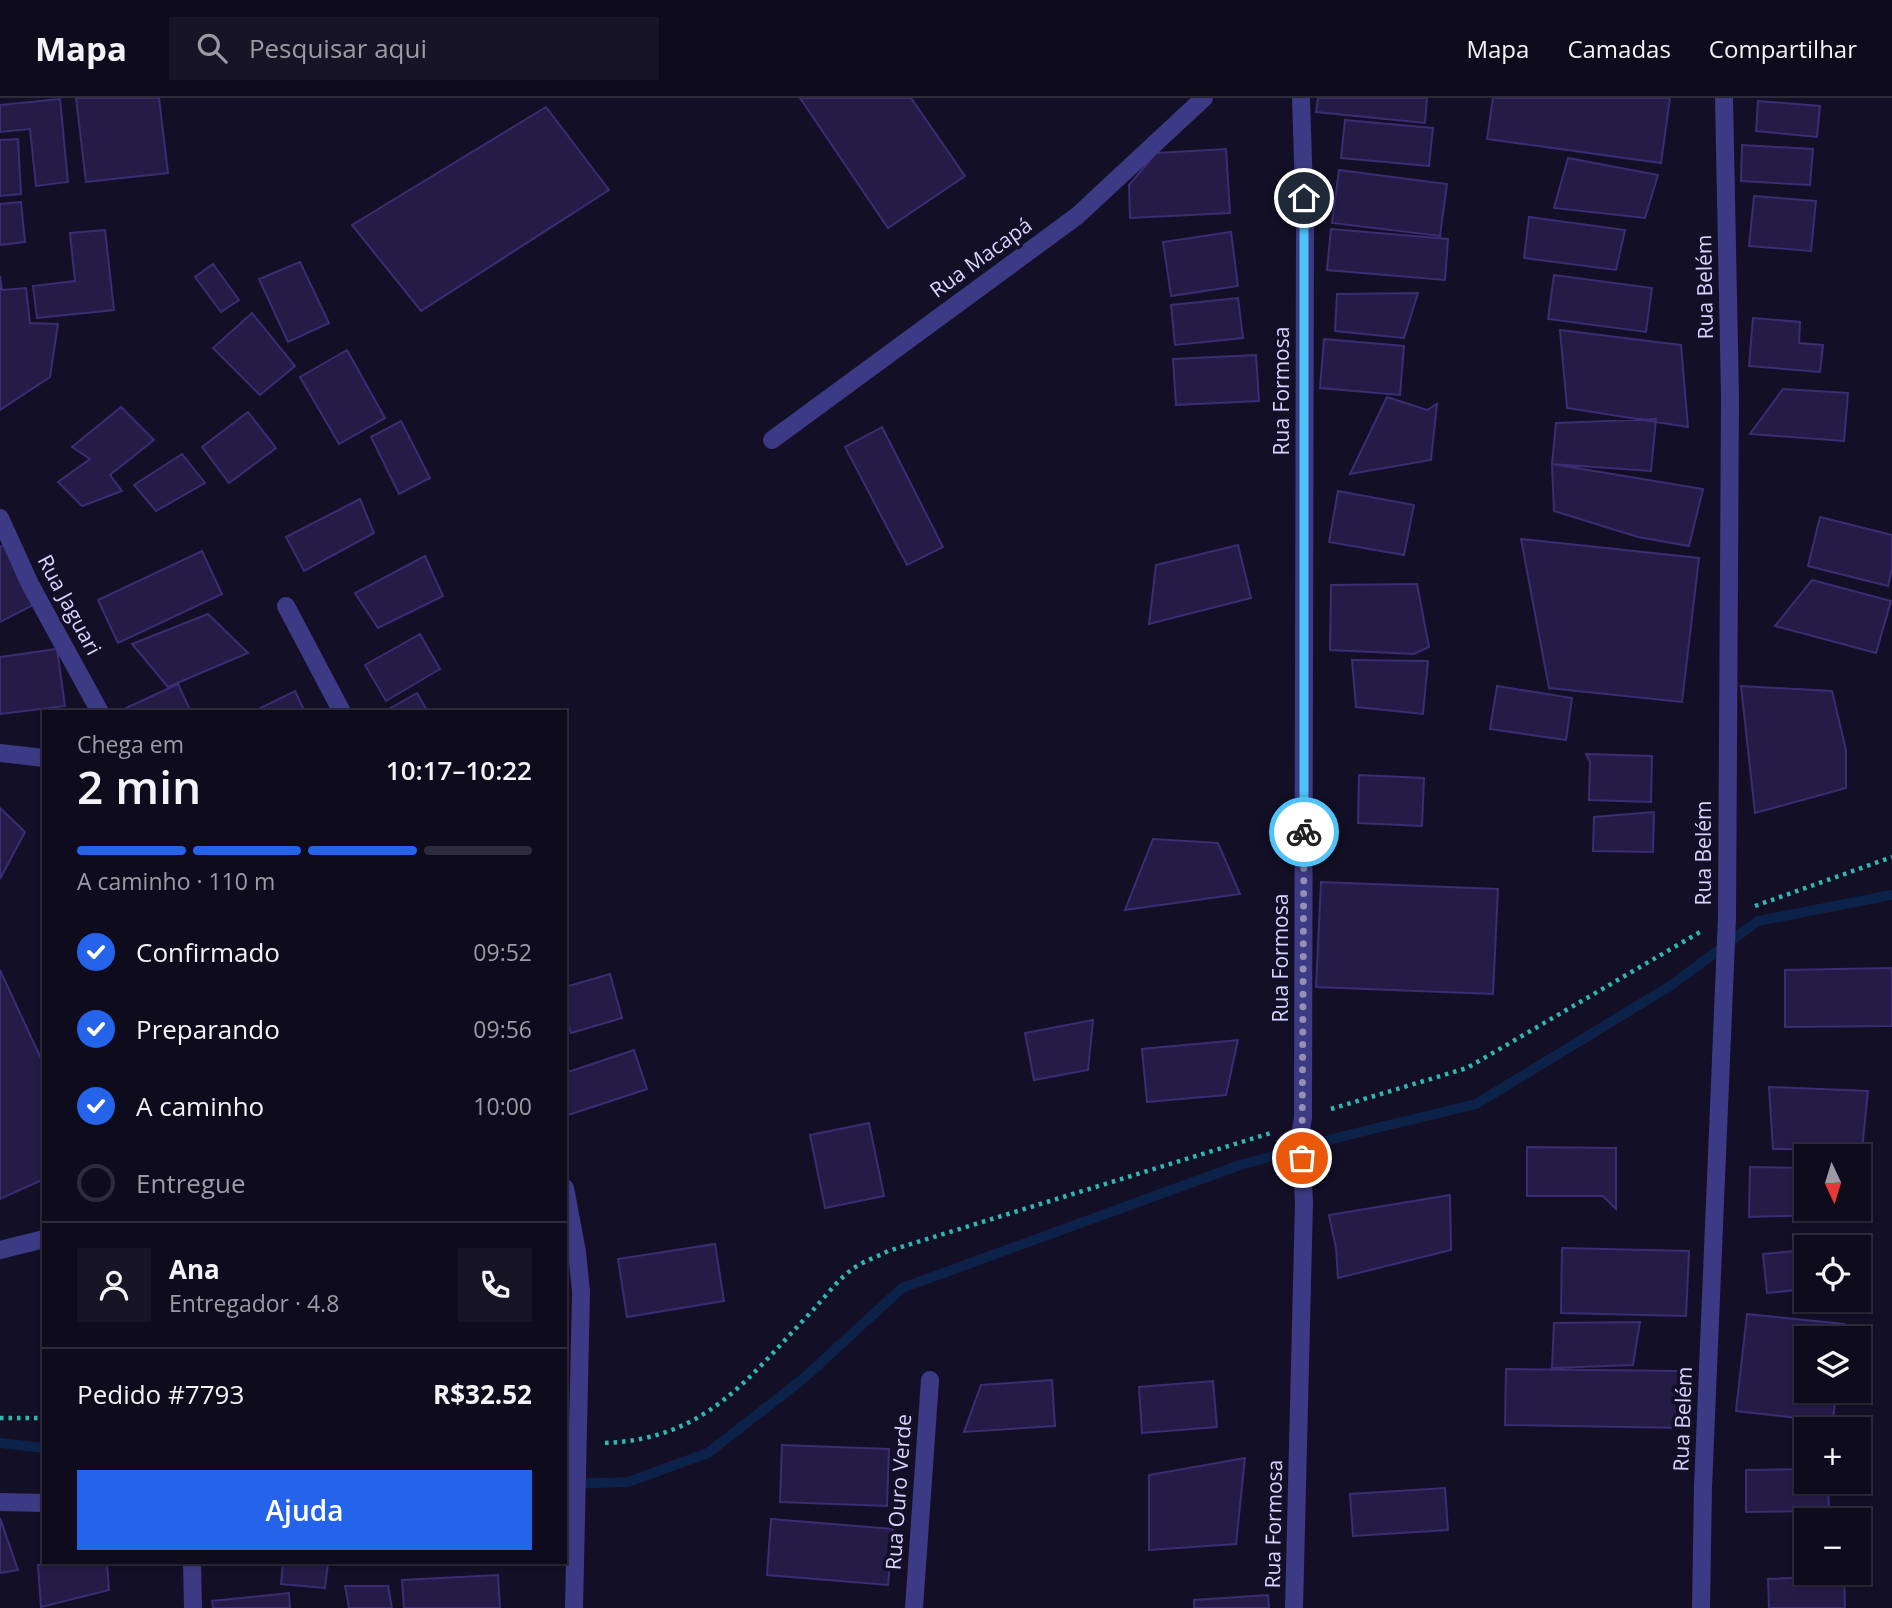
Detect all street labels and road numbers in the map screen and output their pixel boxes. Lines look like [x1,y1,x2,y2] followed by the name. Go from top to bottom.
[924,211,1037,304] street label: Rua Macapá
[1689,234,1719,340] street label: Rua Belém
[1267,327,1295,455] street label: Rua Formosa
[32,549,108,660] street label: Rua Jaguari
[1689,801,1717,905] street label: Rua Belém
[1266,894,1294,1022] street label: Rua Formosa
[1666,1366,1698,1472] street label: Rua Belém
[879,1413,917,1571] street label: Rua Ouro Verde
[1258,1459,1288,1589] street label: Rua Formosa

